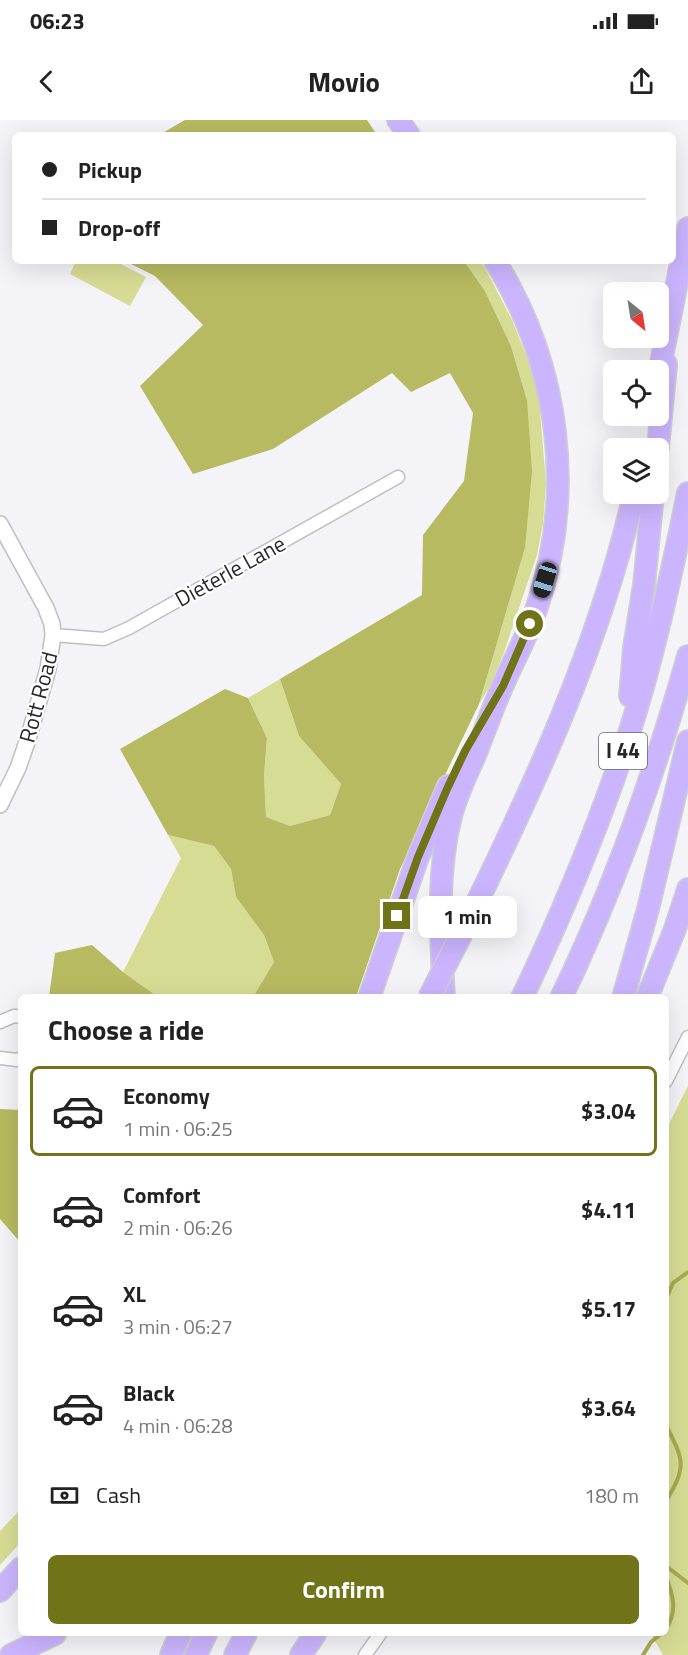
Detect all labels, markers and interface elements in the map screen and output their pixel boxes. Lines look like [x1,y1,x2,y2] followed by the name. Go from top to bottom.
[30,4,85,38] text: 06:23
[308,61,380,102] text: Movio
[30,65,63,98] icon: back
[625,65,658,98] icon: share
[78,153,142,187] text: Pickup
[78,211,160,245] text: Drop-off
[603,282,669,348] north arrow
[603,282,669,504] map controls
[603,360,669,426] button: locate
[603,438,669,504] button: layers
[168,527,292,615] street label: Dieterle Lane
[531,560,559,600] car
[516,610,543,637] route start
[10,648,66,746] street label: Rott Road
[599,733,647,769] road number: I 44
[418,895,517,937] callout: 1 min
[443,901,492,932] text: 1 min
[383,902,410,929] route end
[48,1009,204,1050] text: Choose a ride
[123,1079,210,1113] text: Economy
[51,1084,105,1138] icon: car
[581,1094,636,1128] text: $3.04
[123,1113,233,1144] text: 1 min · 06:25
[123,1178,201,1212] text: Comfort
[51,1183,105,1237] icon: car
[581,1193,636,1227] text: $4.11
[123,1212,233,1243] text: 2 min · 06:26
[123,1277,146,1311] text: XL
[51,1282,105,1336] icon: car
[581,1292,636,1326] text: $5.17
[123,1311,233,1342] text: 3 min · 06:27
[123,1376,175,1410] text: Black
[51,1381,105,1435] icon: car
[581,1391,636,1425] text: $3.64
[123,1410,233,1441] text: 4 min · 06:28
[96,1478,141,1512] text: Cash
[48,1479,81,1512] icon: cash
[584,1480,639,1511] text: 180 m
[48,1555,639,1624] button: Confirm

